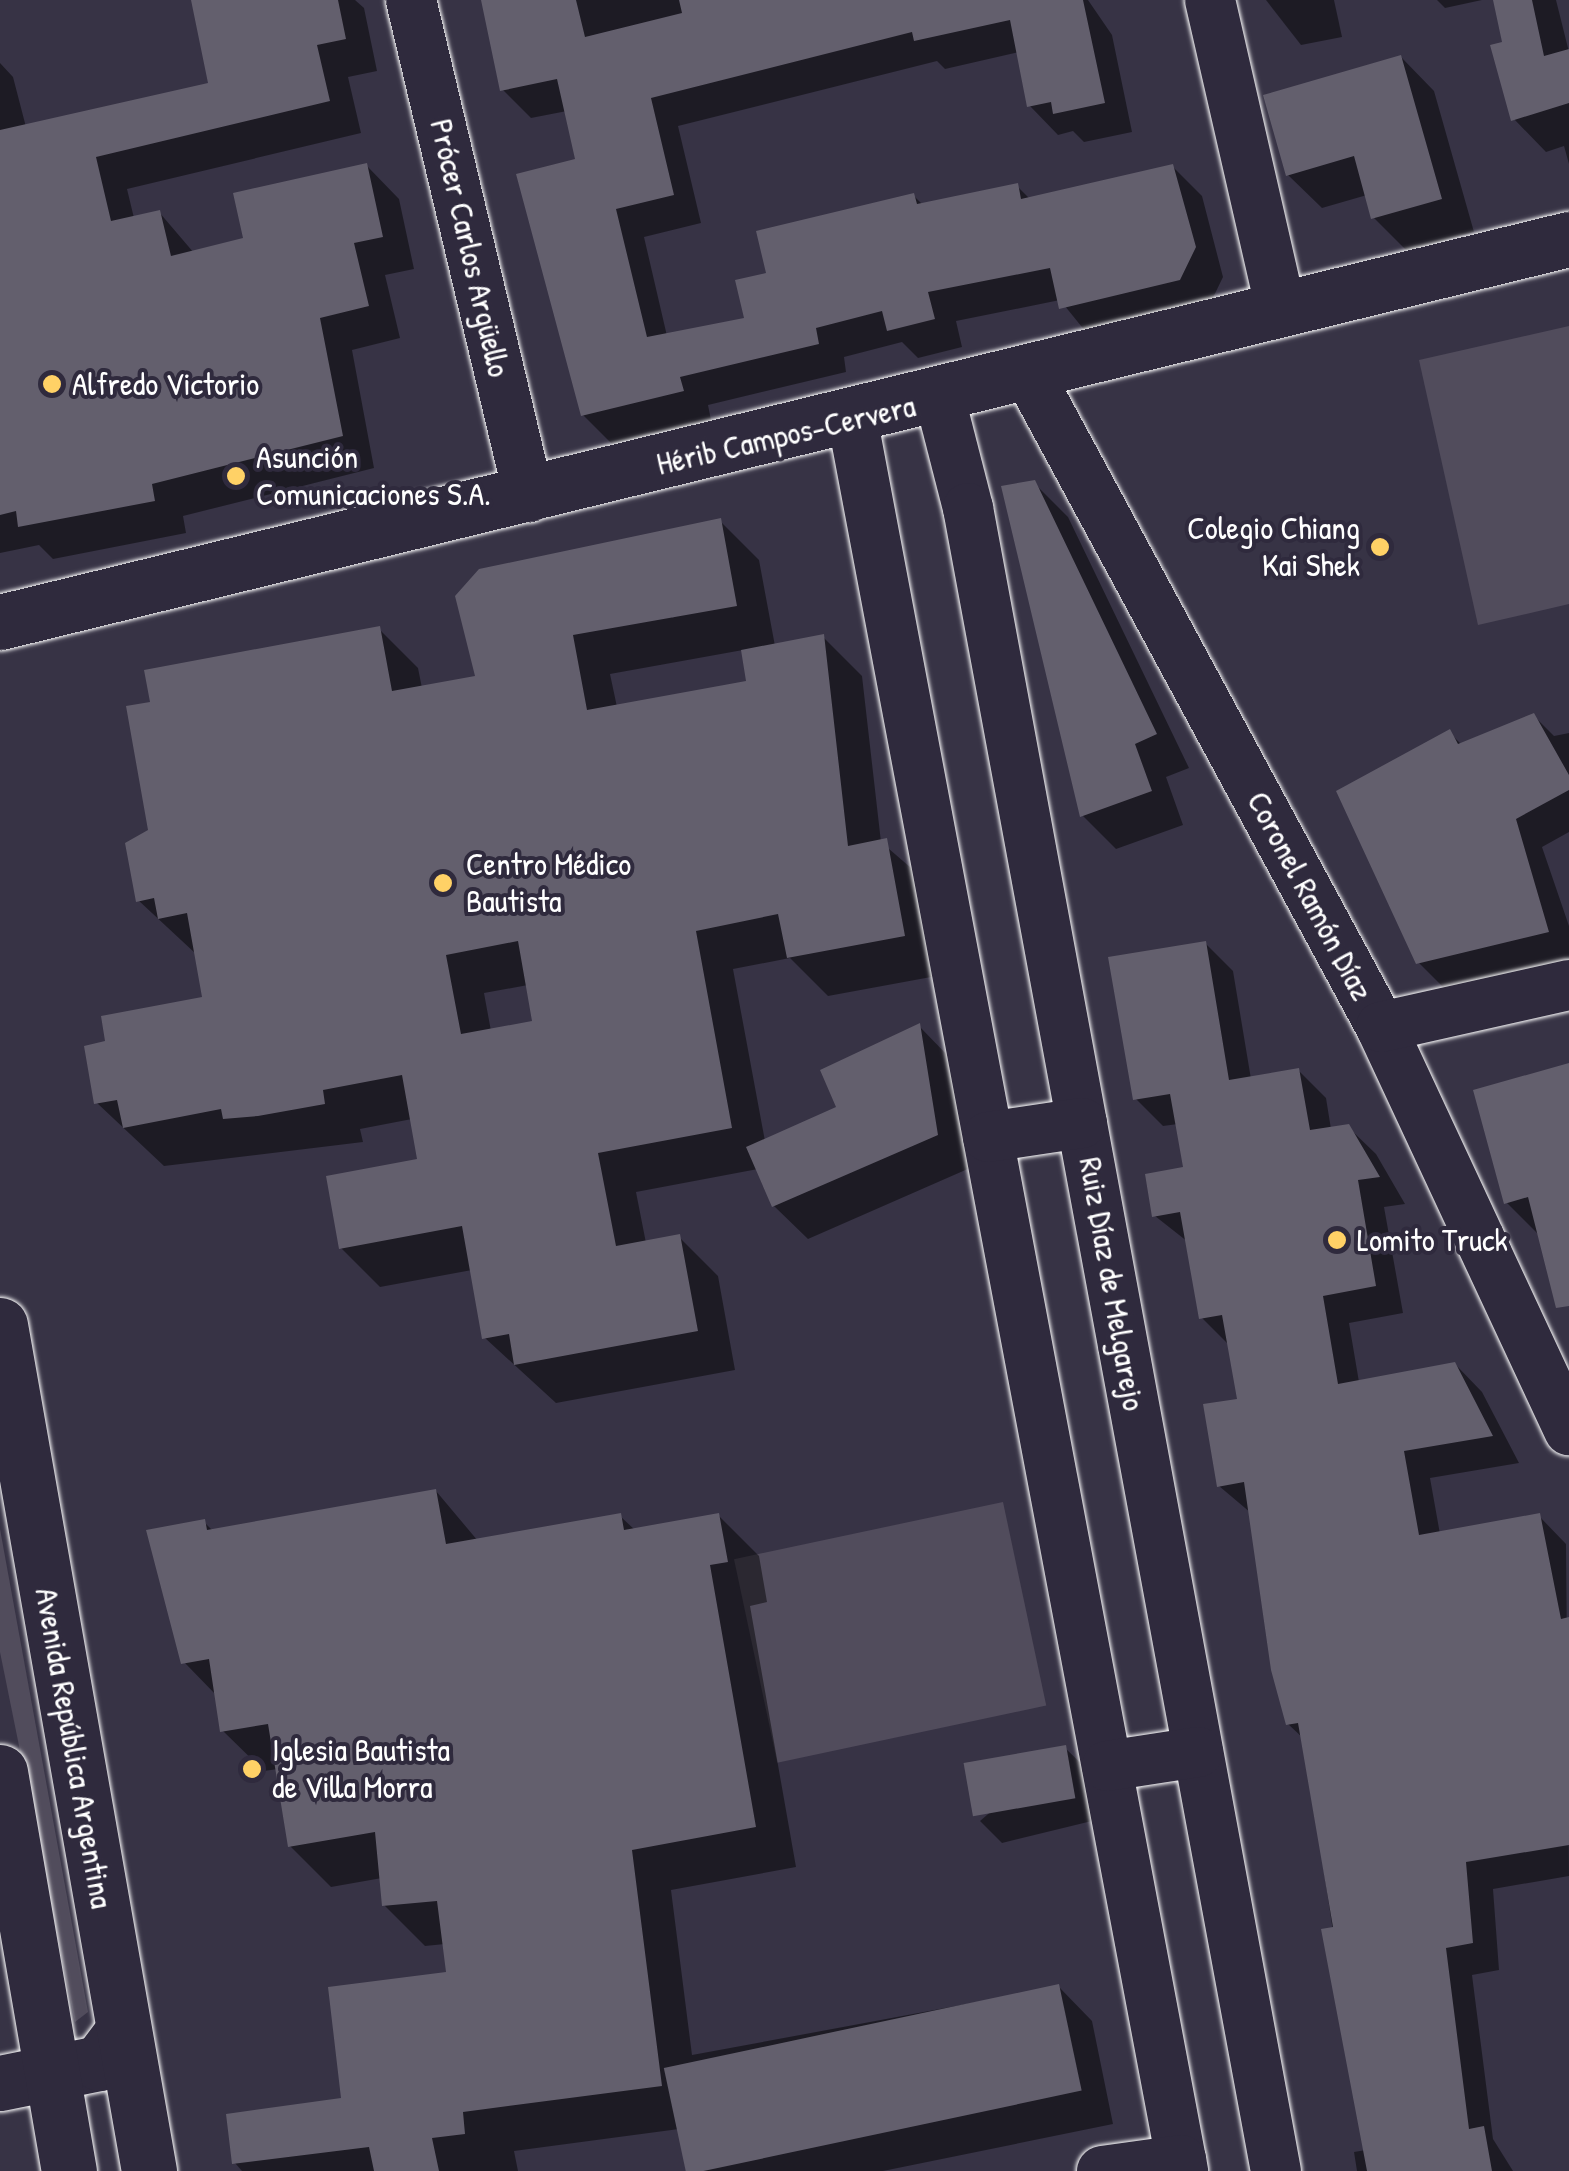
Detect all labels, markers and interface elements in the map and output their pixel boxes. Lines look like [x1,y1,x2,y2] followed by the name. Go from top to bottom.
[422,115,518,381] street label: Prócer Carlos Argüello
[72,365,259,403] place label: Alfredo Victorio
[41,373,63,395] marker: Alfredo Victorio
[653,387,919,483] street label: Hérib Campos-Cervera
[256,439,491,514] place label: Asunción Comunicaciones S.A.
[225,465,247,487] marker: Asunción Comunicaciones S.A.
[1187,510,1360,585] place label: Colegio Chiang Kai Shek
[1369,536,1391,558] marker: Colegio Chiang Kai Shek
[1239,785,1381,1007] street label: Coronel Ramón Díaz
[466,846,631,921] place label: Centro Médico Bautista
[430,870,456,896] marker: Centro Médico Bautista
[1071,1154,1153,1414] street label: Ruiz Díaz de Melgarejo
[1357,1221,1508,1259] place label: Lomito Truck
[1326,1229,1348,1251] marker: Lomito Truck
[27,1585,121,1911] street label: Avenida República Argentina
[272,1732,450,1807] place label: Iglesia Bautista de Villa Morra
[241,1758,263,1780] marker: Iglesia Bautista de Villa Morra

